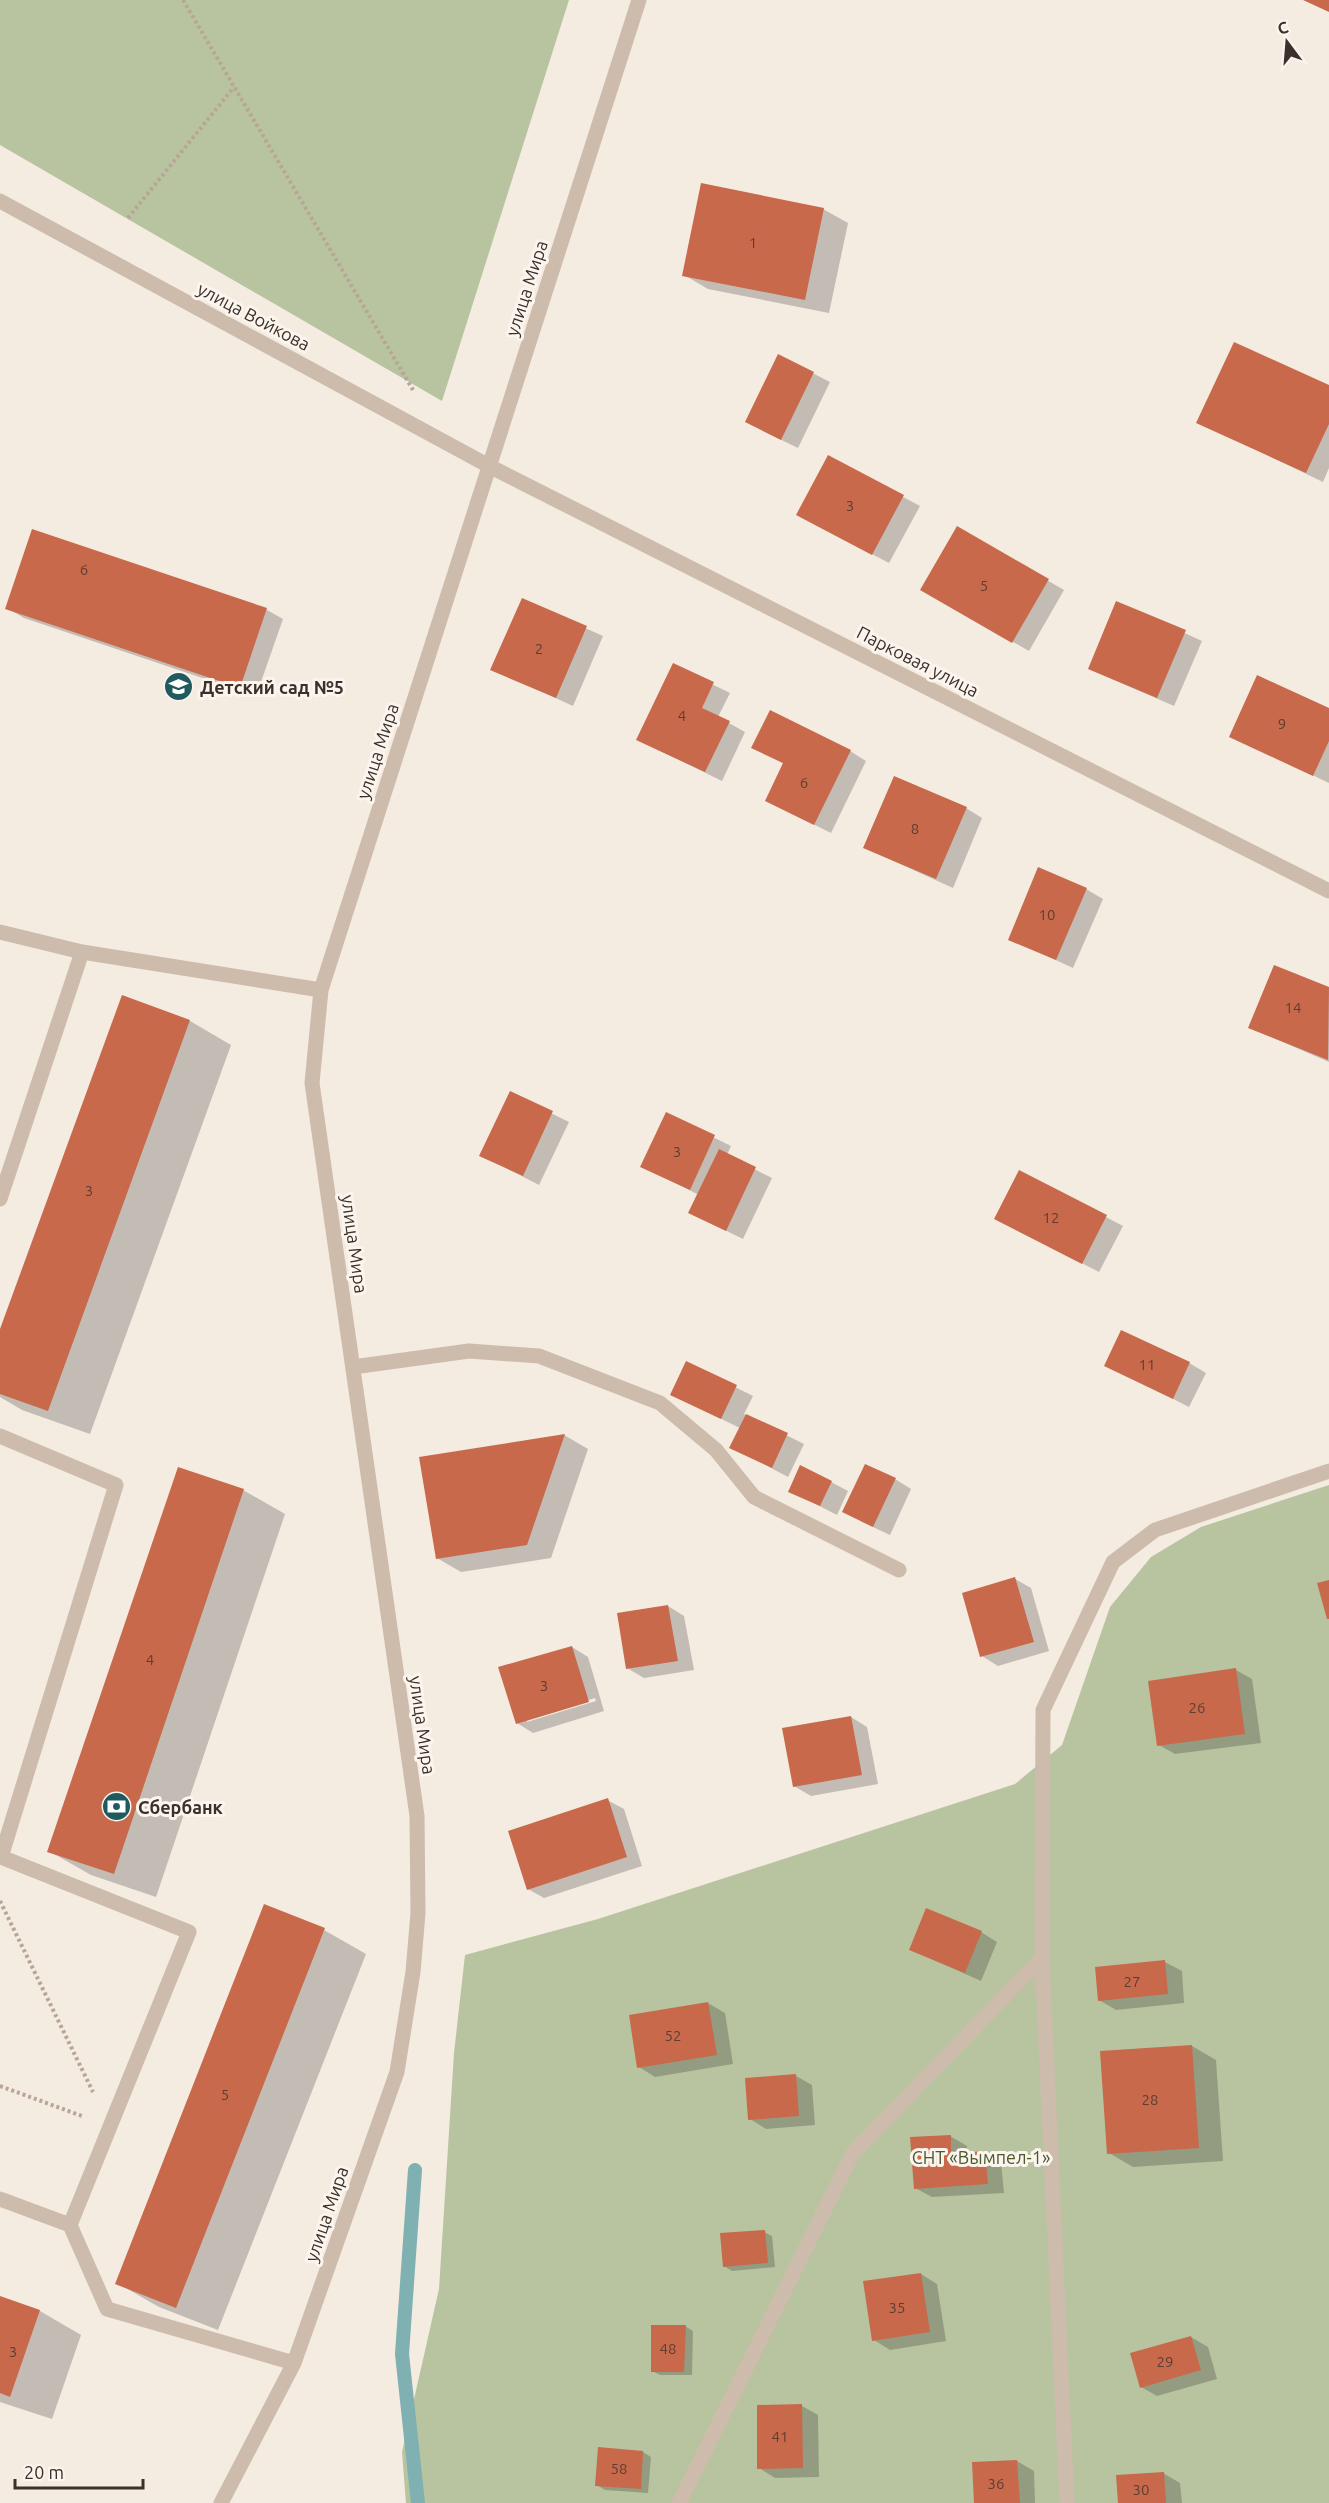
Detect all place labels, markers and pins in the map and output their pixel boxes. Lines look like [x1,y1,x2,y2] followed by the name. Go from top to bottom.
[163,671,195,703] school or university icon: Детский сад №5
[200,677,344,697] place label: Детский сад №5
[101,1791,133,1823] bank icon: Сбербанк
[138,1797,224,1817] place label: Сбербанк

